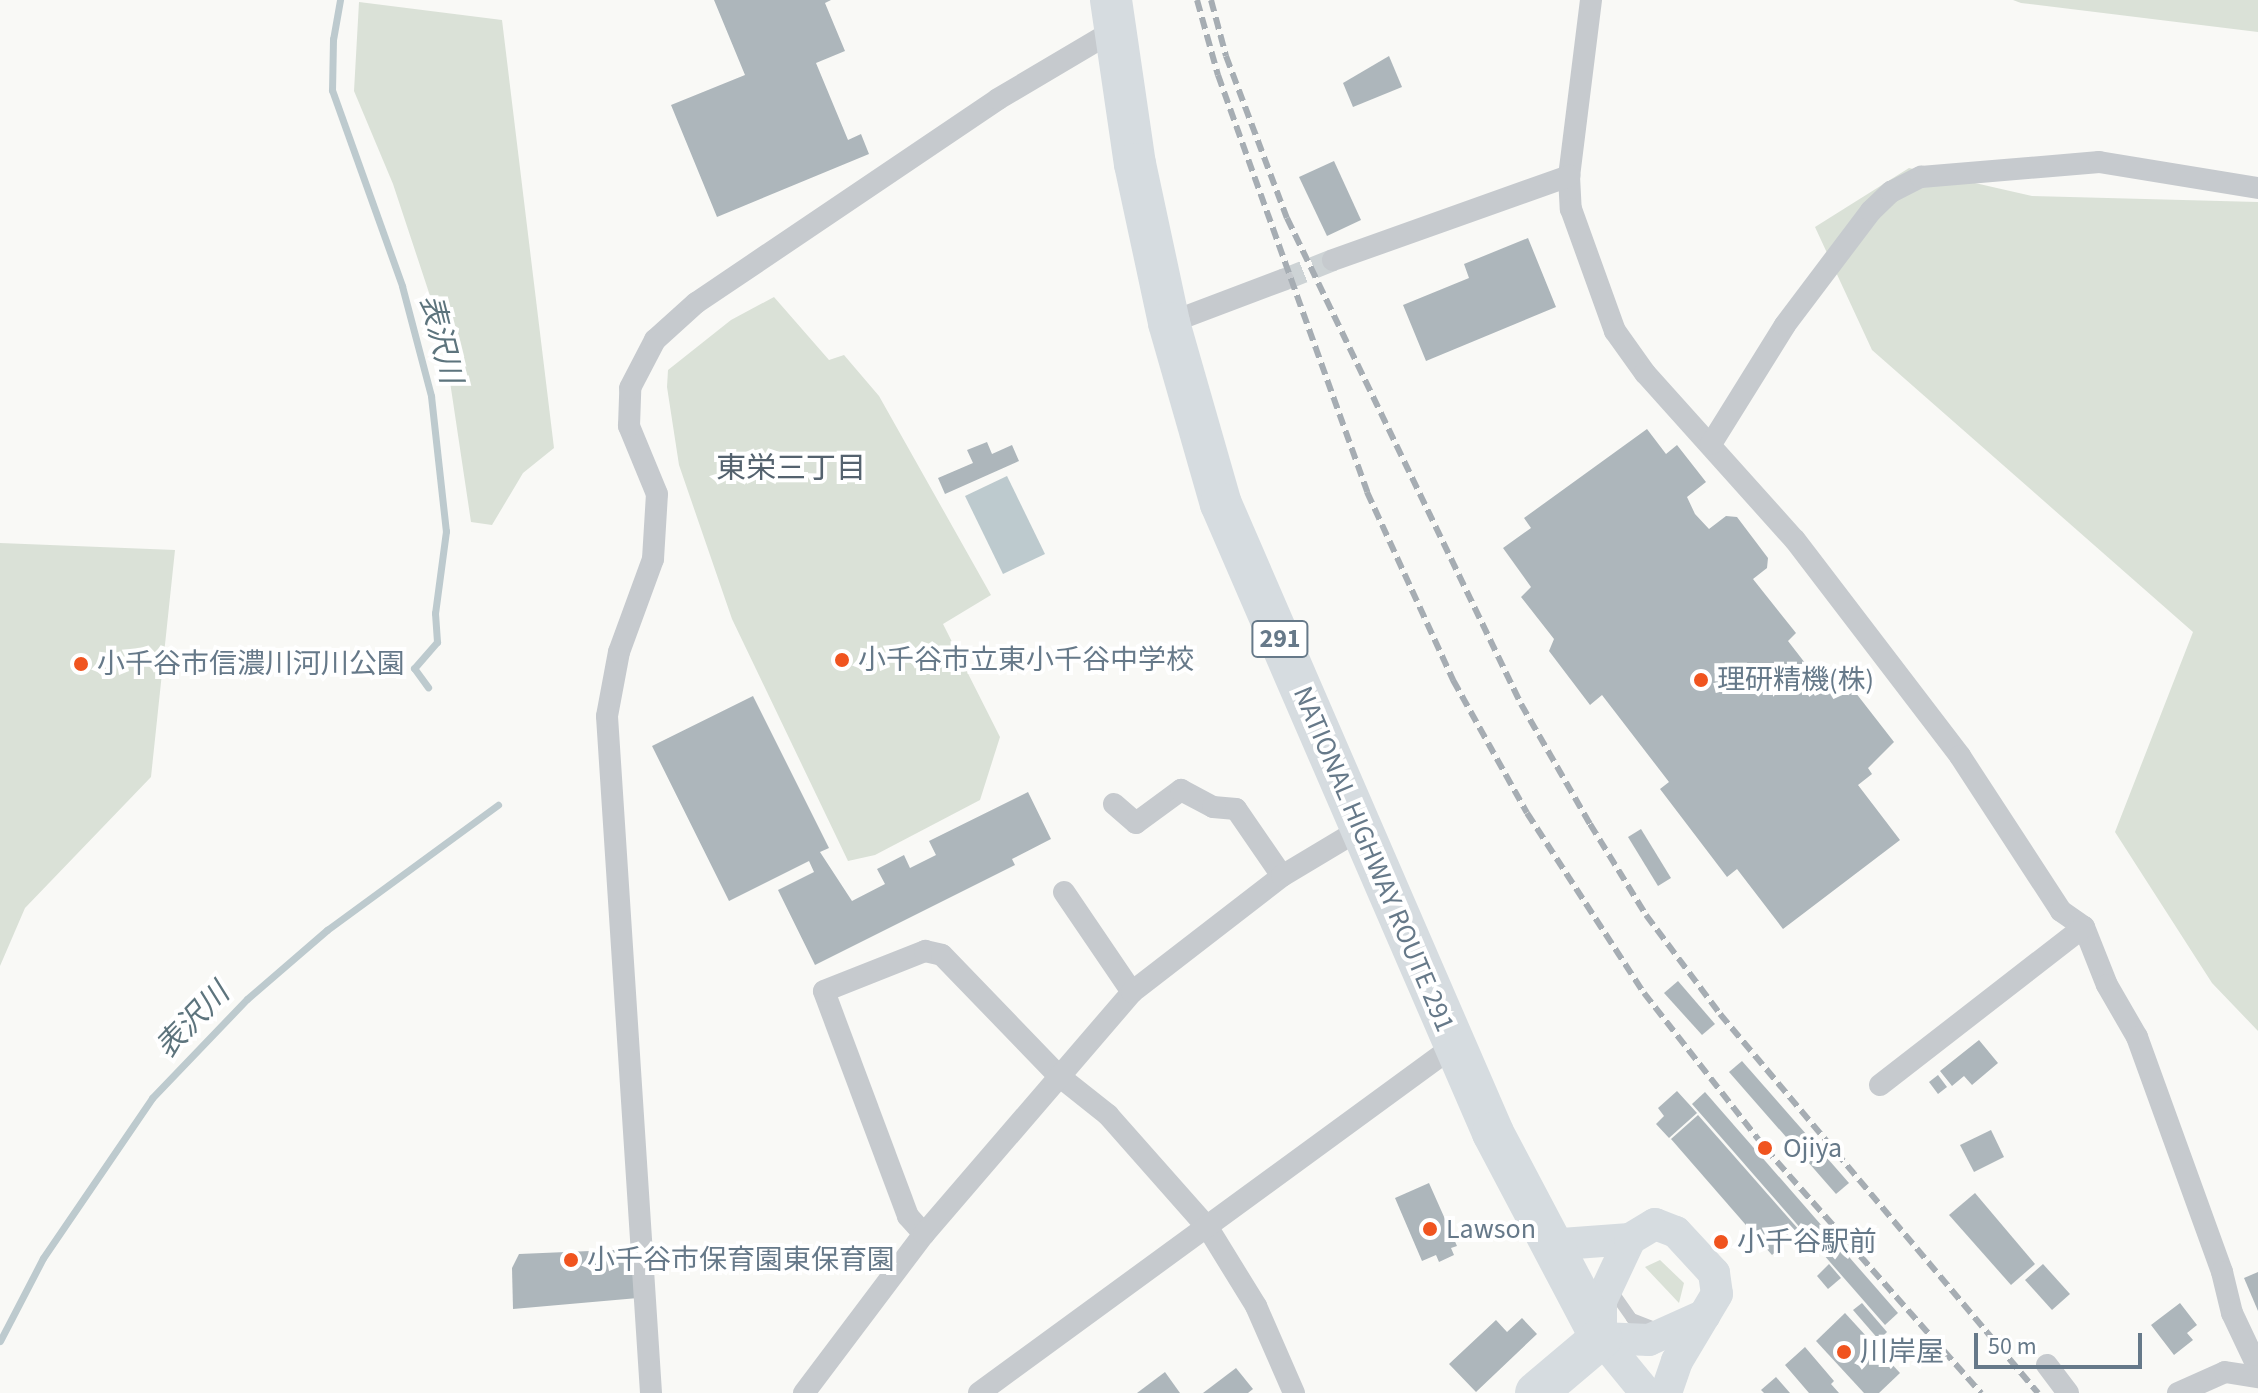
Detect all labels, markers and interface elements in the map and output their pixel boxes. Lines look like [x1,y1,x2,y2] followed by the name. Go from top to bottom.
[412,291,468,387] water label: 表沢川
[716,451,866,487] district label: 東栄三丁目
[1250,617,1310,661] road number: 291
[858,643,1194,677] place label: 小千谷市立東小千谷中学校
[97,647,405,681] place label: 小千谷市信濃川河川公園
[833,651,851,669] marker: 小千谷市立東小千谷中学校
[72,655,90,673] marker: 小千谷市信濃川河川公園
[1717,663,1874,697] place label: 理研精機(株)
[1692,671,1710,689] marker: 理研精機(株)
[1286,681,1462,1037] street label: NATIONAL HIGHWAY ROUTE 291
[149,976,237,1066] water label: 表沢川
[1783,1131,1842,1165] place label: Ojiya
[1754,1137,1776,1159] marker: Ojiya
[1446,1212,1536,1246] place label: Lawson
[1421,1220,1439,1238] marker: Lawson
[1737,1225,1877,1259] place label: 小千谷駅前
[1712,1233,1730,1251] marker: 小千谷駅前
[587,1243,895,1277] place label: 小千谷市保育園東保育園
[562,1251,580,1269] marker: 小千谷市保育園東保育園
[1978,1317,2146,1367] scale bar
[1988,1329,2037,1364] text: 50 m
[1860,1335,1944,1369] place label: 川岸屋
[1835,1343,1853,1361] marker: 川岸屋

